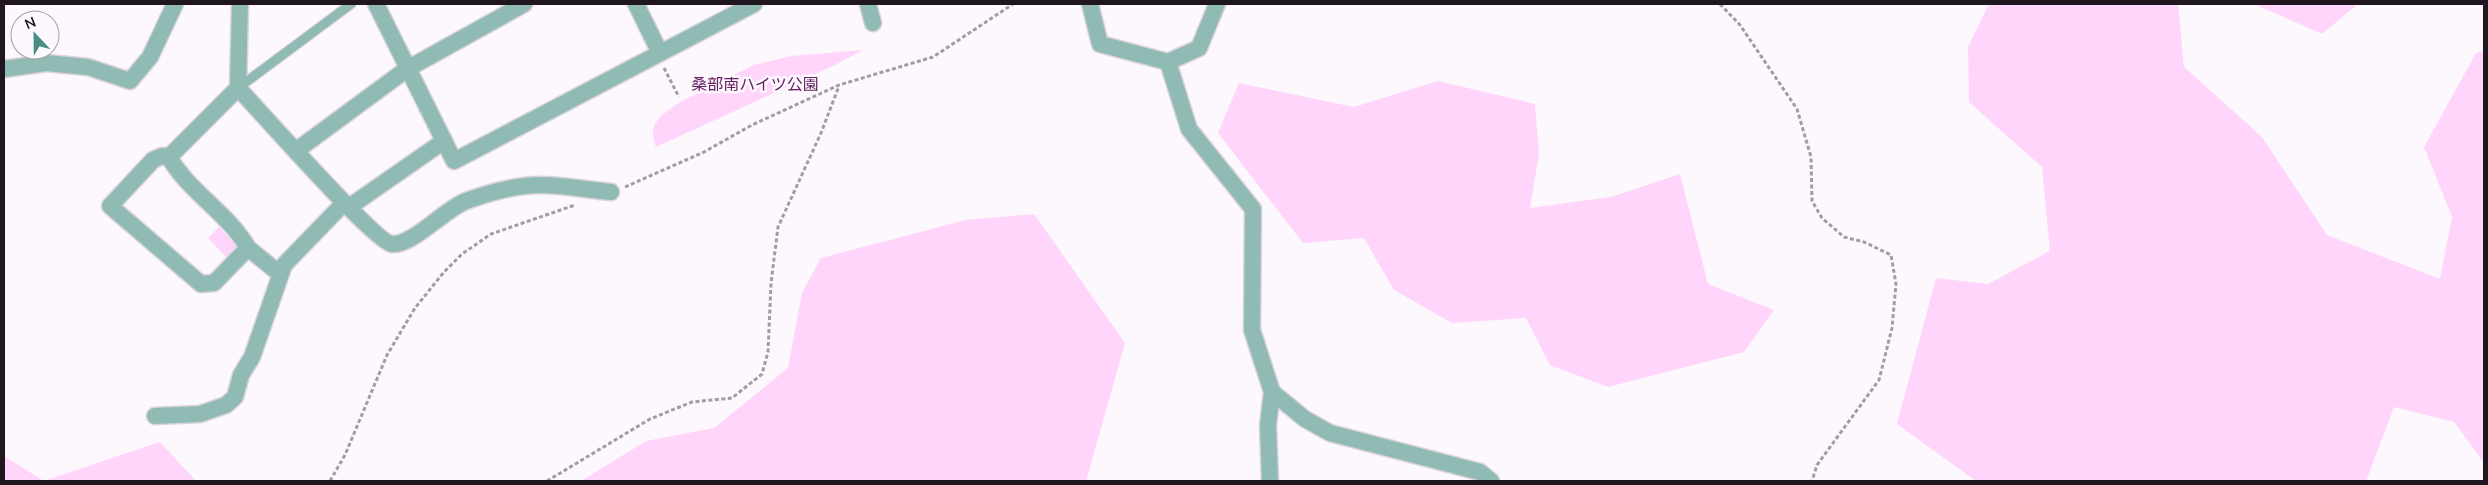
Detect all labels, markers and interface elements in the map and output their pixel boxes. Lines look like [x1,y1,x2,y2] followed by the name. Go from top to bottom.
[10,10,60,60] north arrow
[22,13,39,34] text: N
[691,74,819,96] park label: 桑部南ハイツ公園

